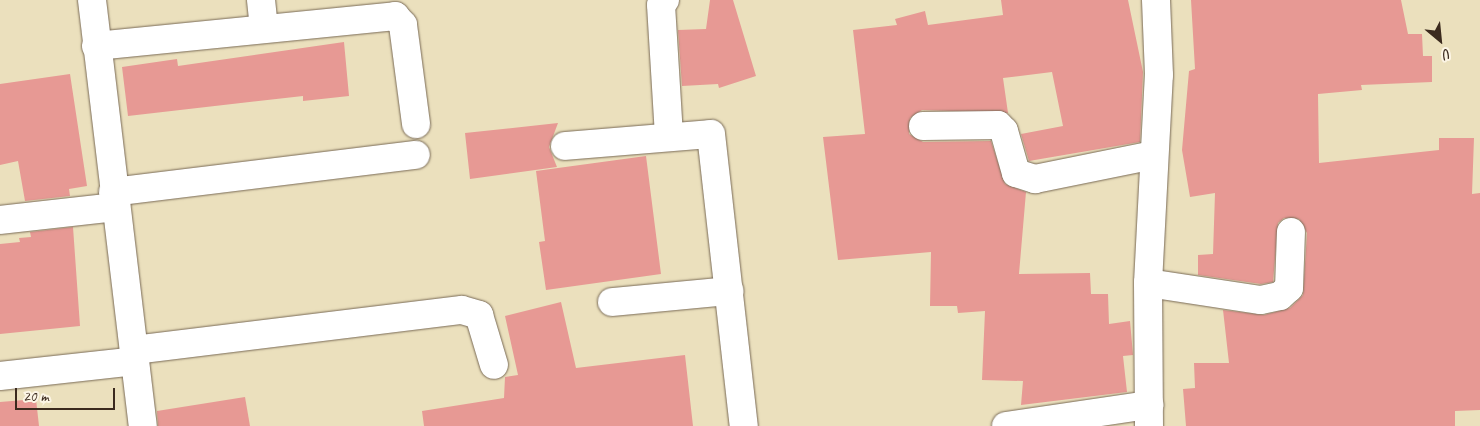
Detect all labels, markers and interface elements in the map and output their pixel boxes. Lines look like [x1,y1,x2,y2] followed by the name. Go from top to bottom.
[1415,15,1465,65] north arrow
[1440,45,1454,63] text: U
[18,378,118,410] scale bar
[23,387,49,406] text: 20 m

